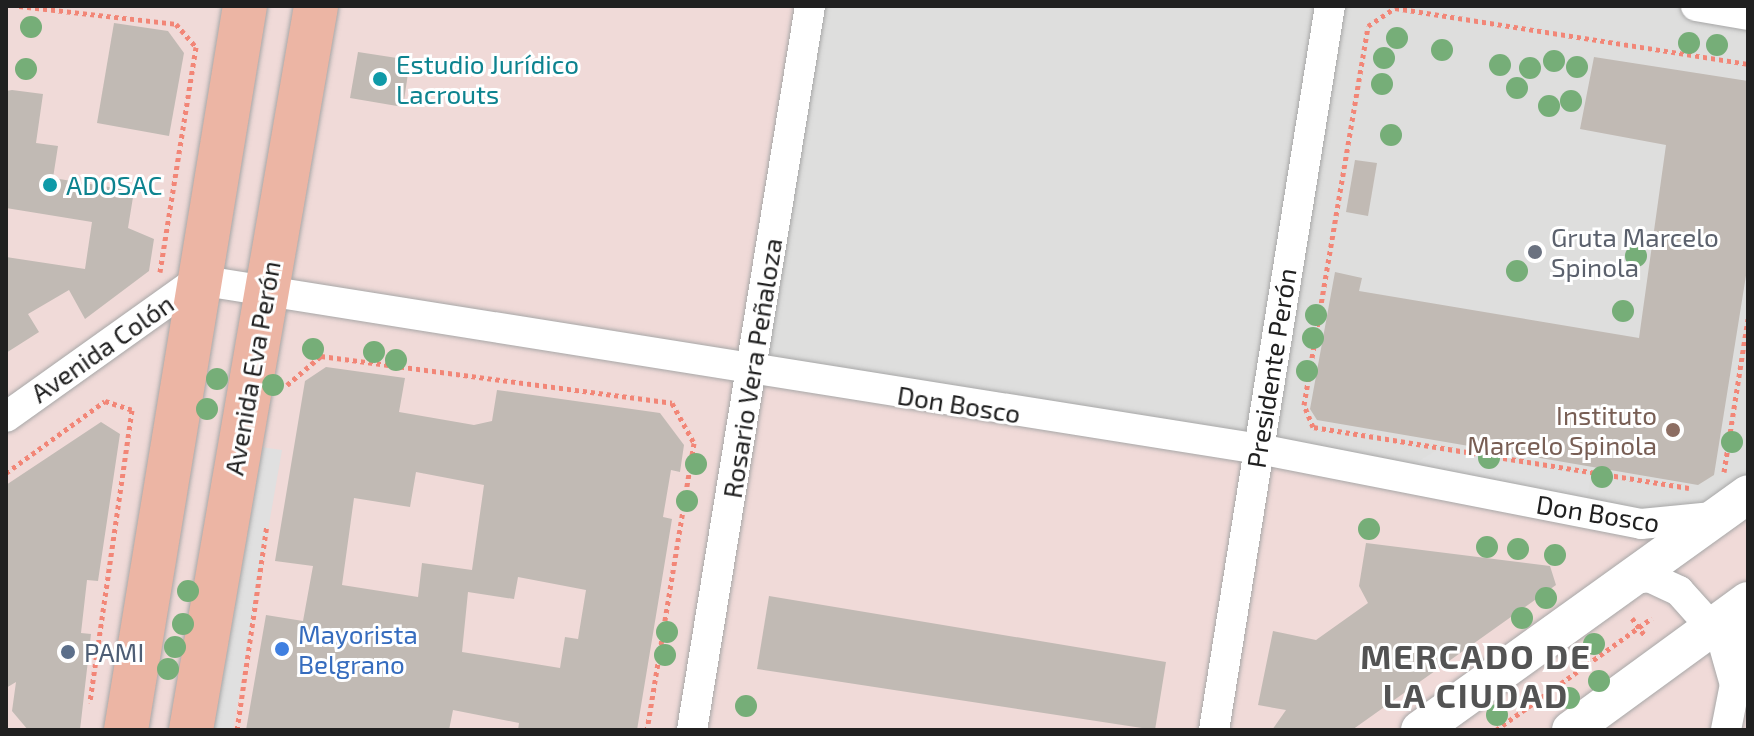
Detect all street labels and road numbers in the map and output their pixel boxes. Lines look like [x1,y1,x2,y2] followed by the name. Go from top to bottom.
[716,235,788,501] street label: Rosario Vera Peñaloza
[218,258,286,478] street label: Avenida Eva Perón
[1240,266,1302,470] street label: Presidente Perón
[25,287,179,409] street label: Avenida Colón
[895,379,1023,429] street label: Don Bosco
[1534,488,1662,538] street label: Don Bosco

